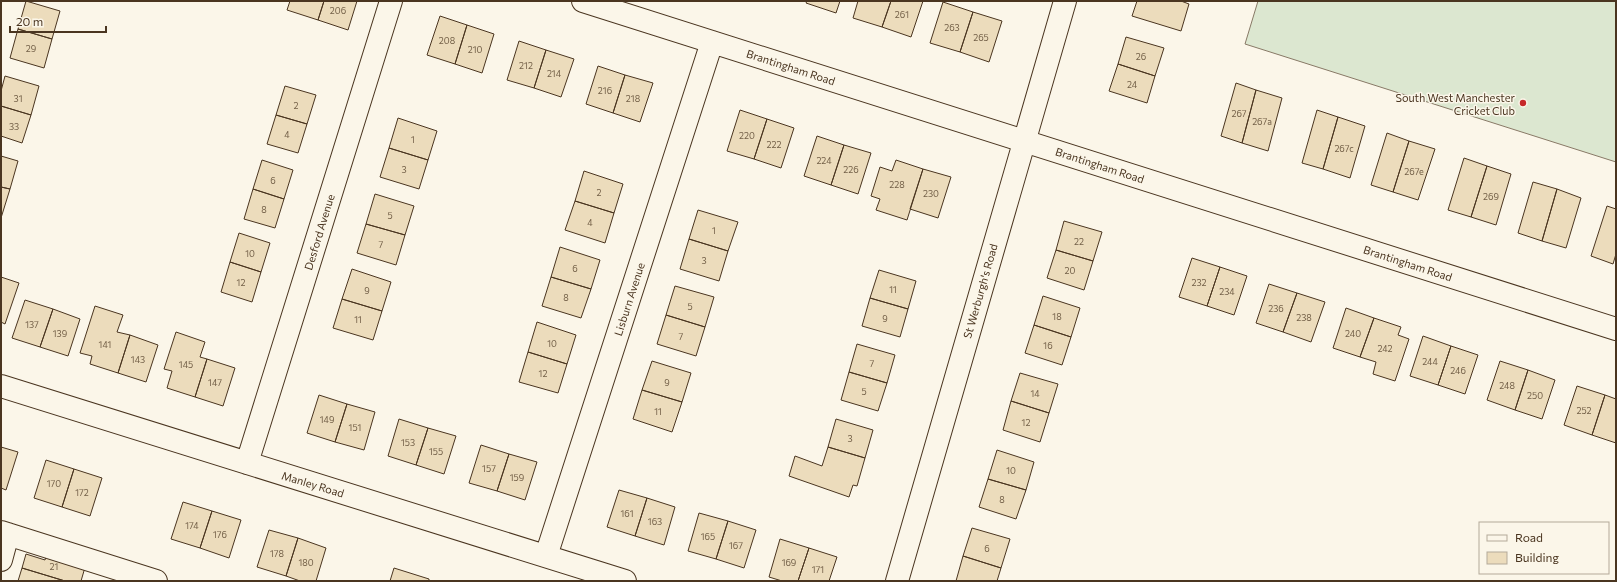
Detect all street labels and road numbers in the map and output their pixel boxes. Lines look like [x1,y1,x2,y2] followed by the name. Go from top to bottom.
[745,47,837,87] street label: Brantingham Road
[1054,145,1146,185] street label: Brantingham Road
[301,192,337,272] street label: Desford Avenue
[960,242,1000,340] street label: St Werburgh's Road
[1362,243,1454,283] street label: Brantingham Road
[611,261,647,337] street label: Lisburn Avenue
[280,468,346,500] street label: Manley Road

